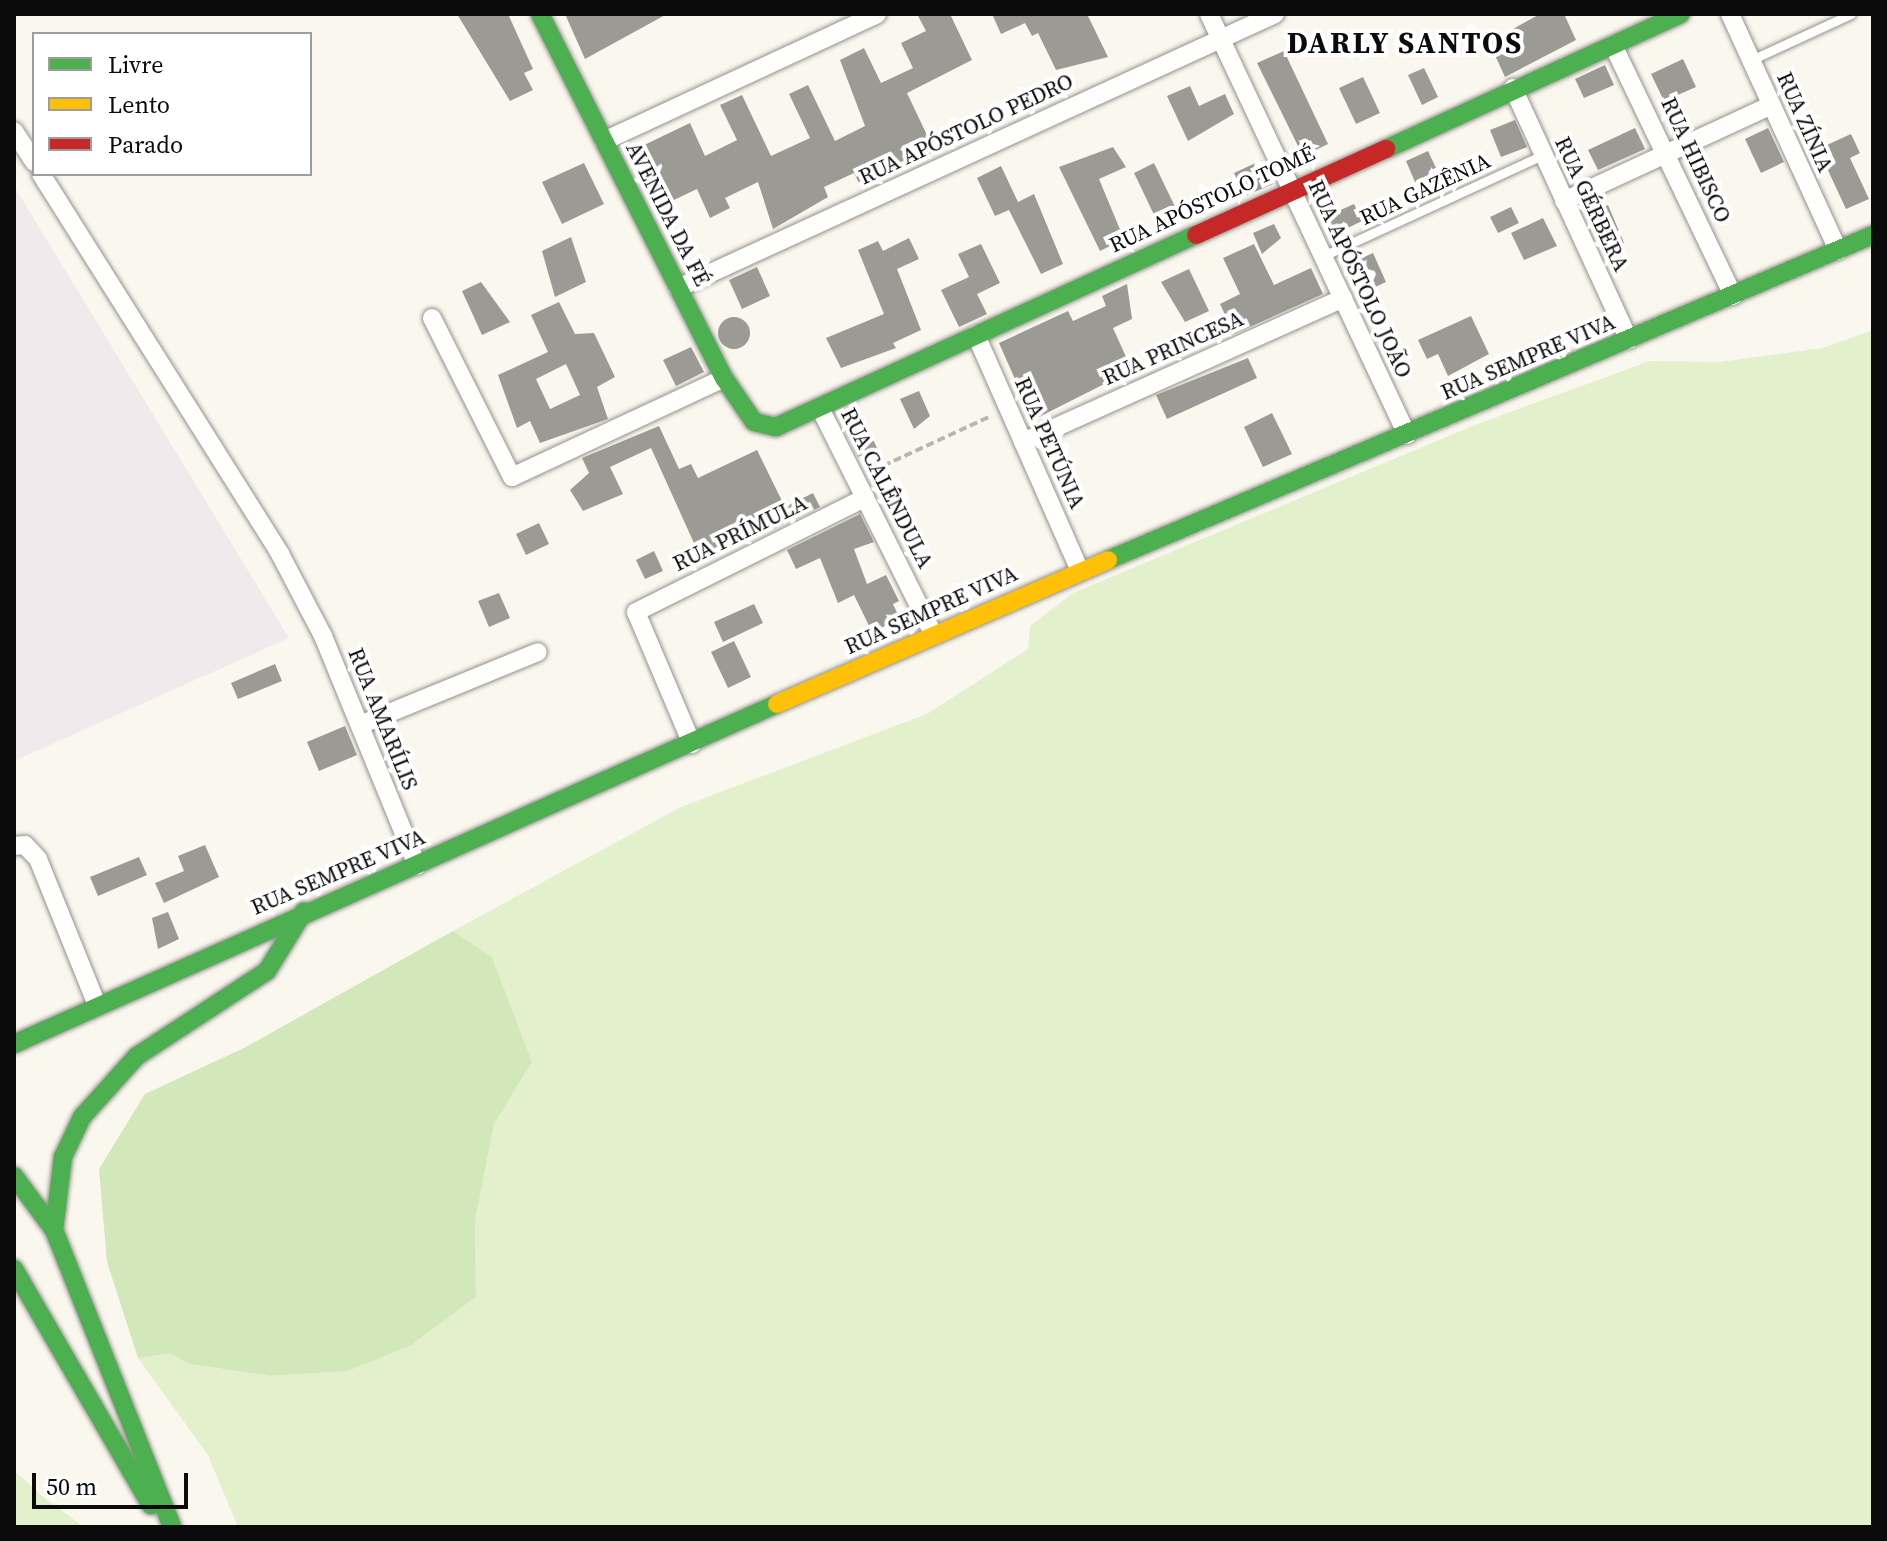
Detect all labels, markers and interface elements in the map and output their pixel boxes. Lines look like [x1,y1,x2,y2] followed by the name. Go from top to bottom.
[1286,25,1524,61] district label: DARLY SANTOS
[32,32,312,176] legend
[108,48,163,81] text: Livre
[855,68,1077,190] street label: RUA APÓSTOLO PEDRO
[1771,68,1839,176] street label: RUA ZÍNIA
[108,88,170,121] text: Lento
[1655,93,1737,227] street label: RUA HIBISCO
[108,128,183,161] text: Parado
[1549,132,1635,276] street label: RUA GÉRBERA
[620,138,716,290] street label: AVENIDA DA FÉ
[1105,140,1319,258] street label: RUA APÓSTOLO TOMÉ
[1355,147,1495,231] street label: RUA GAZÊNIA
[1303,176,1417,382] street label: RUA APÓSTOLO JOÃO
[1099,305,1247,391] street label: RUA PRINCESA
[1437,308,1619,406] street label: RUA SEMPRE VIVA
[1009,373,1091,513] street label: RUA PETÚNIA
[835,403,939,573] street label: RUA CALÊNDULA
[669,489,811,577] street label: RUA PRÍMULA
[840,560,1022,660] street label: RUA SEMPRE VIVA
[343,644,423,794] street label: RUA AMARÍLIS
[247,823,429,921] street label: RUA SEMPRE VIVA
[36,1457,192,1507] scale bar
[46,1470,97,1503] text: 50 m

